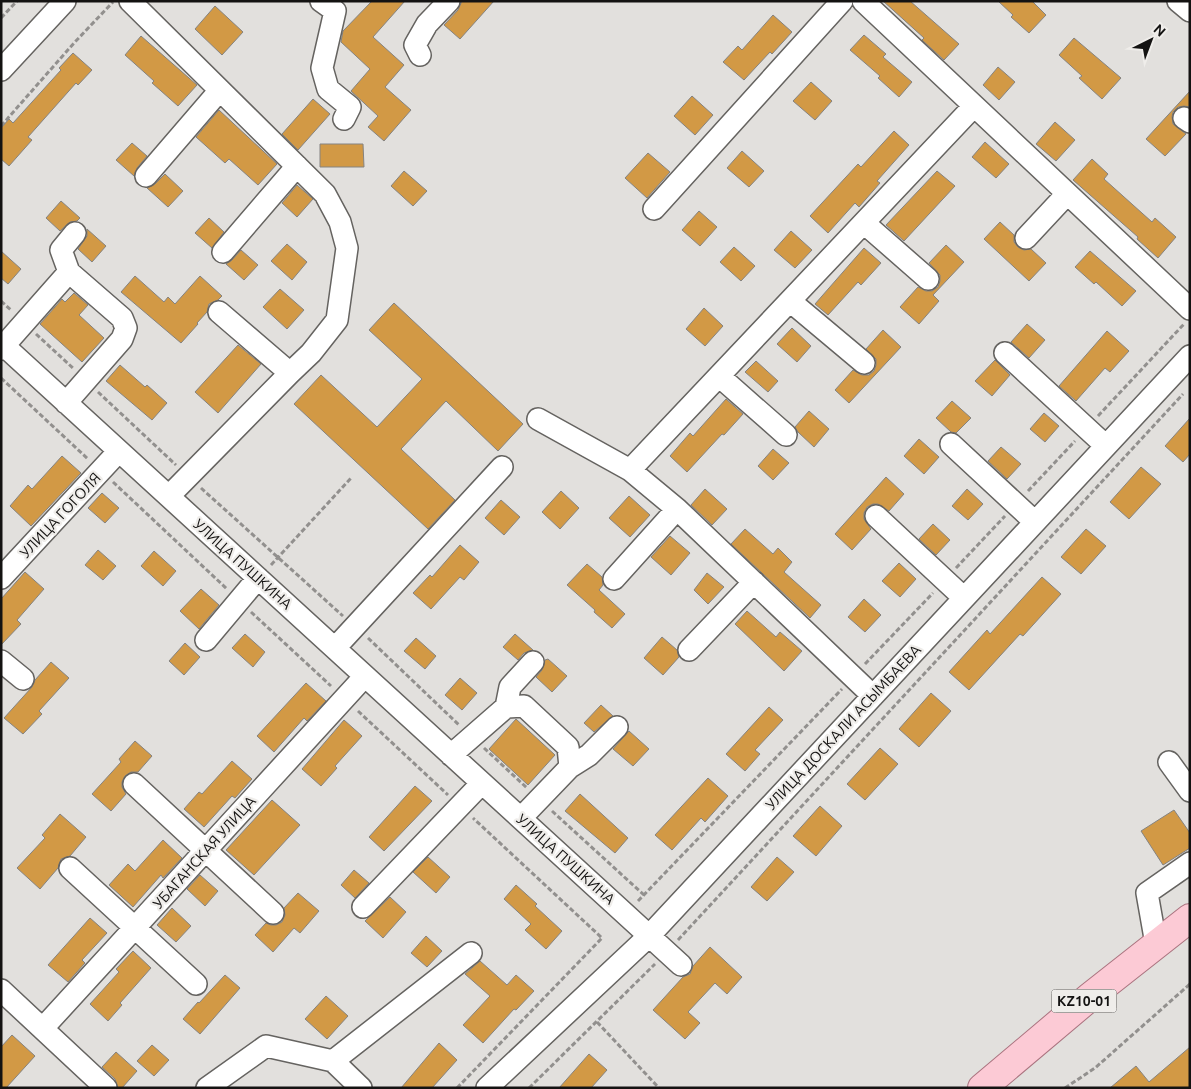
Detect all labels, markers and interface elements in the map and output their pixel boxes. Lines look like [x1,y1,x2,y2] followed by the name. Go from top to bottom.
[1126,15,1176,65] north arrow
[1150,21,1169,40] text: N
[16,469,104,561] street label: УЛИЦА ГОГОЛЯ
[190,515,296,613] street label: УЛИЦА ПУШКИНА
[762,641,924,813] street label: УЛИЦА ДОСКАЛИ АСЫМБАЕВА
[149,792,259,912] street label: УБАГАНСКАЯ УЛИЦА
[513,810,619,908] street label: УЛИЦА ПУШКИНА
[1052,989,1116,1012] road number: KZ10-01

